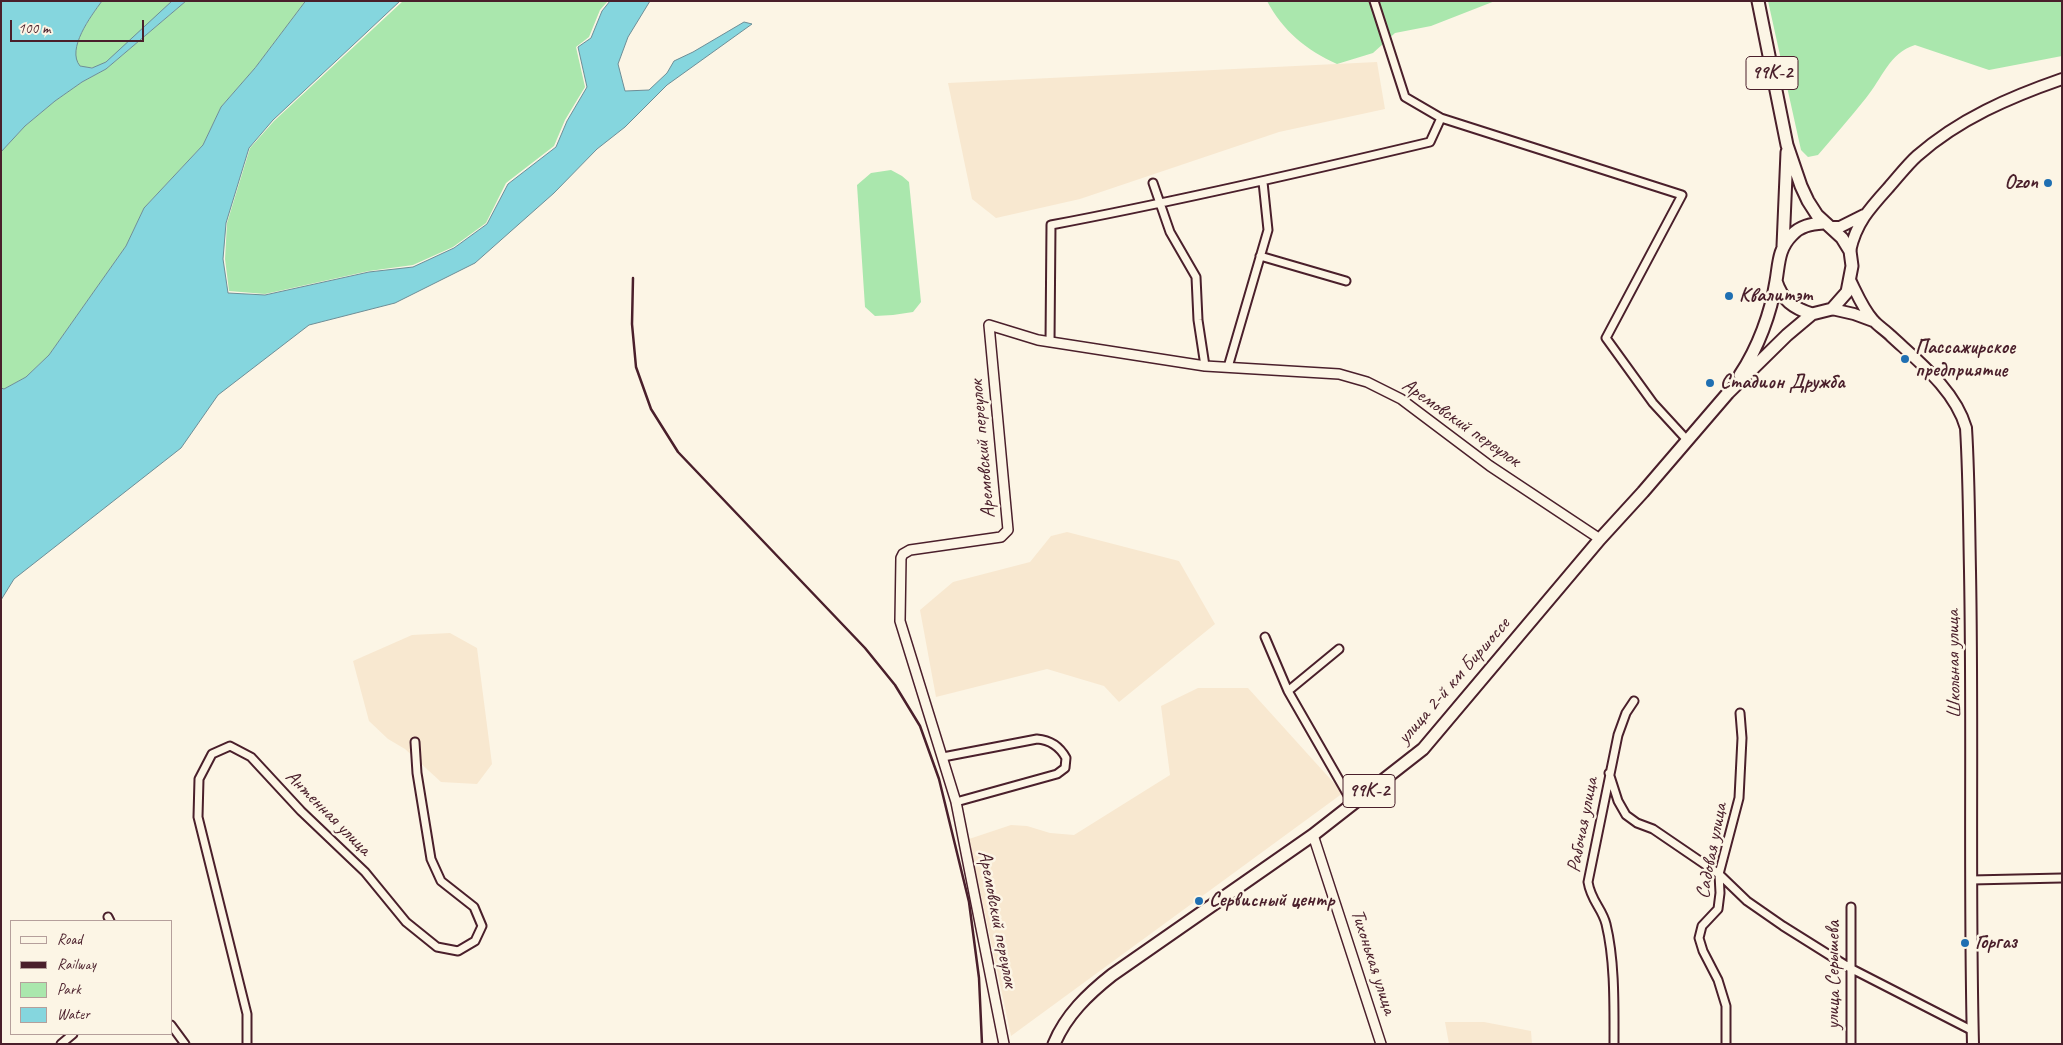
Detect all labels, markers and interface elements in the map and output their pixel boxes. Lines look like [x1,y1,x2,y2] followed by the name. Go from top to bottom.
[12,10,146,42] scale bar
[18,19,50,38] text: 100 m
[1746,56,1798,90] road number: 99К-2
[2005,171,2038,195] place label: Ozon
[2042,177,2054,189] marker: Ozon
[1739,284,1812,308] place label: Квалитэт
[1723,290,1735,302] marker: Квалитэт
[1915,336,2015,383] place label: Пассажирское предприятие
[1899,353,1911,365] marker: Пассажирское предприятие
[1720,371,1845,395] place label: Стадион Дружба
[1397,373,1525,473] street label: Аремовский переулок
[1704,377,1716,389] marker: Стадион Дружба
[965,379,1001,519] street label: Аремовский переулок
[1941,609,1967,719] street label: Школьная улица
[1393,613,1515,749] street label: улица 2-й км Биршоссе
[280,765,376,861] street label: Антенная улица
[1343,774,1395,808] road number: 99К-2
[1562,775,1604,875] street label: Рабочая улица
[1691,801,1733,901] street label: Садовая улица
[972,848,1022,990] street label: Аремовский переулок
[1209,889,1334,913] place label: Сервисный центр
[1193,895,1205,907] marker: Сервисный центр
[1345,906,1401,1018] street label: Тихонькая улица
[10,920,172,1035] legend
[1822,921,1846,1029] street label: улица Серышева
[57,930,82,949] text: Road
[1975,931,2017,955] place label: Горгаз
[1959,937,1971,949] marker: Горгаз
[57,955,96,974] text: Railway
[57,980,81,999] text: Park
[57,1005,90,1024] text: Water

